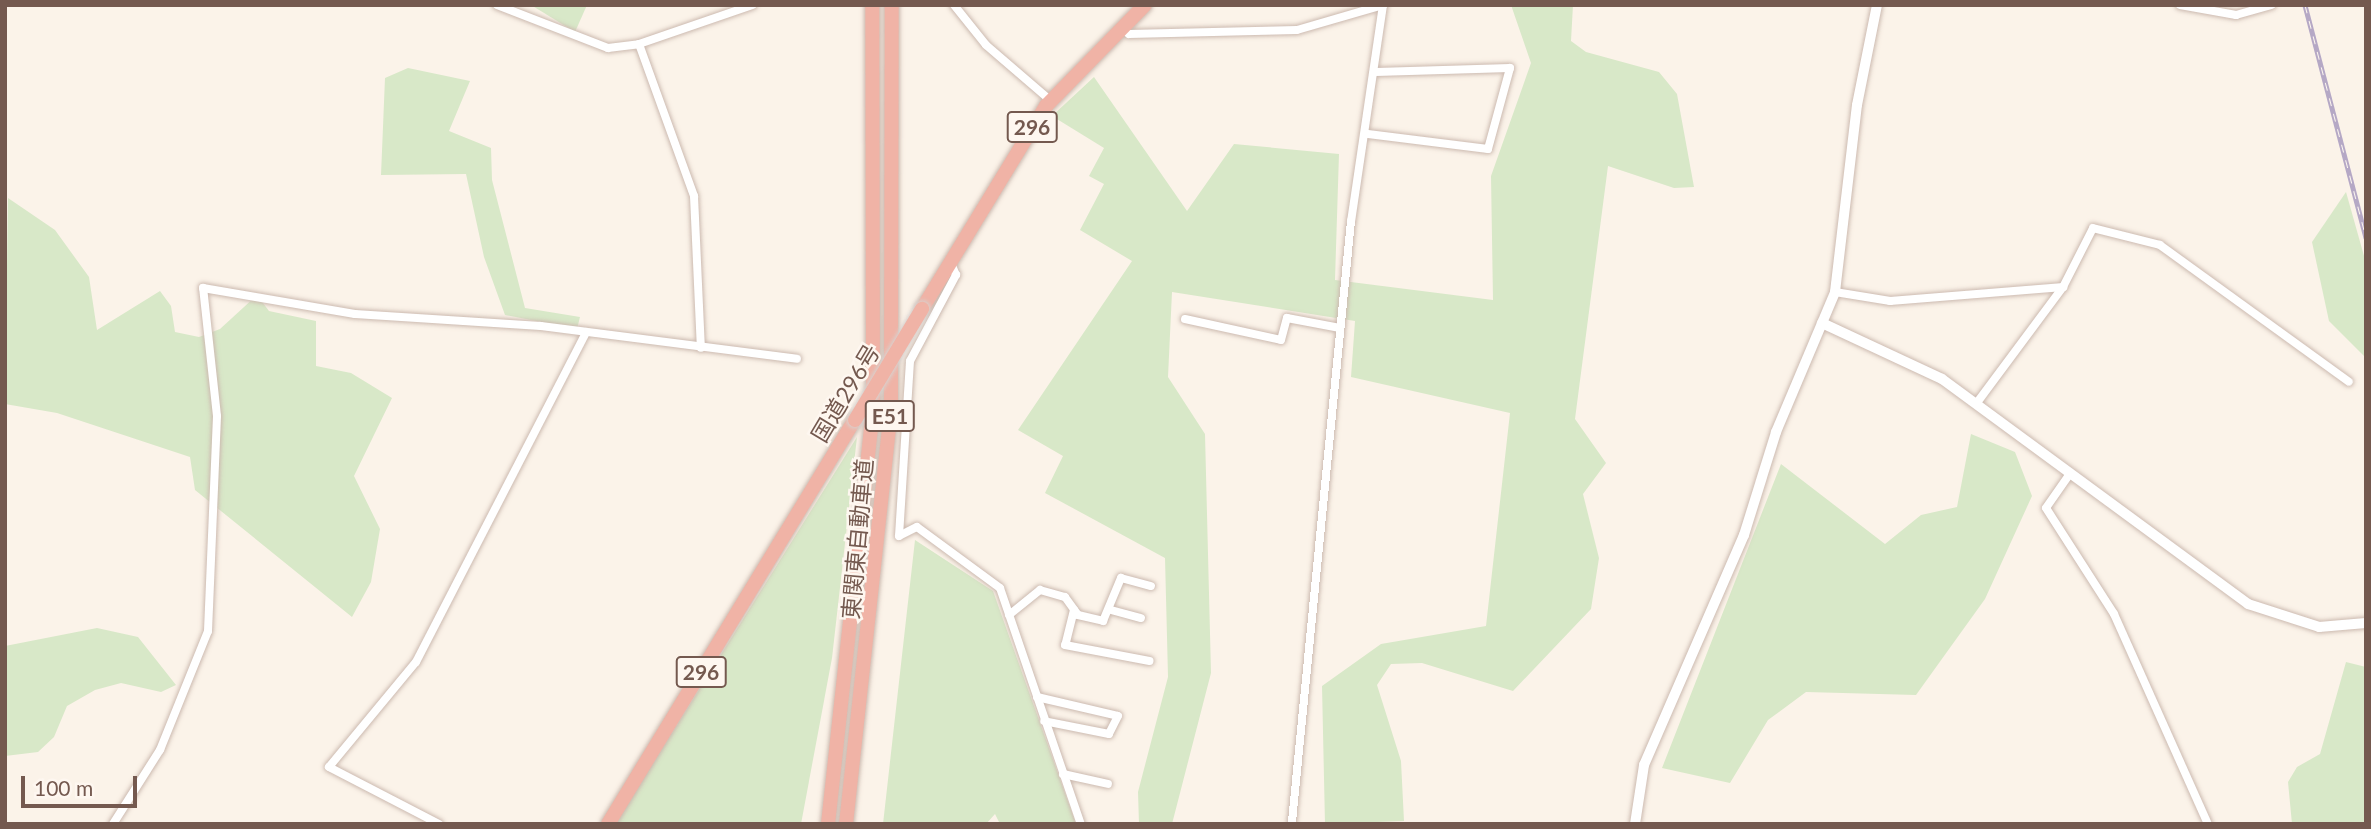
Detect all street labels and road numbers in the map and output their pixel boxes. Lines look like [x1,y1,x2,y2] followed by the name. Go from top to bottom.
[1006,110,1058,144] road number: 296
[805,339,885,447] street label: 国道296号
[864,398,916,434] road number: E51
[836,458,878,620] street label: 東関東自動車道
[675,654,727,690] road number: 296

